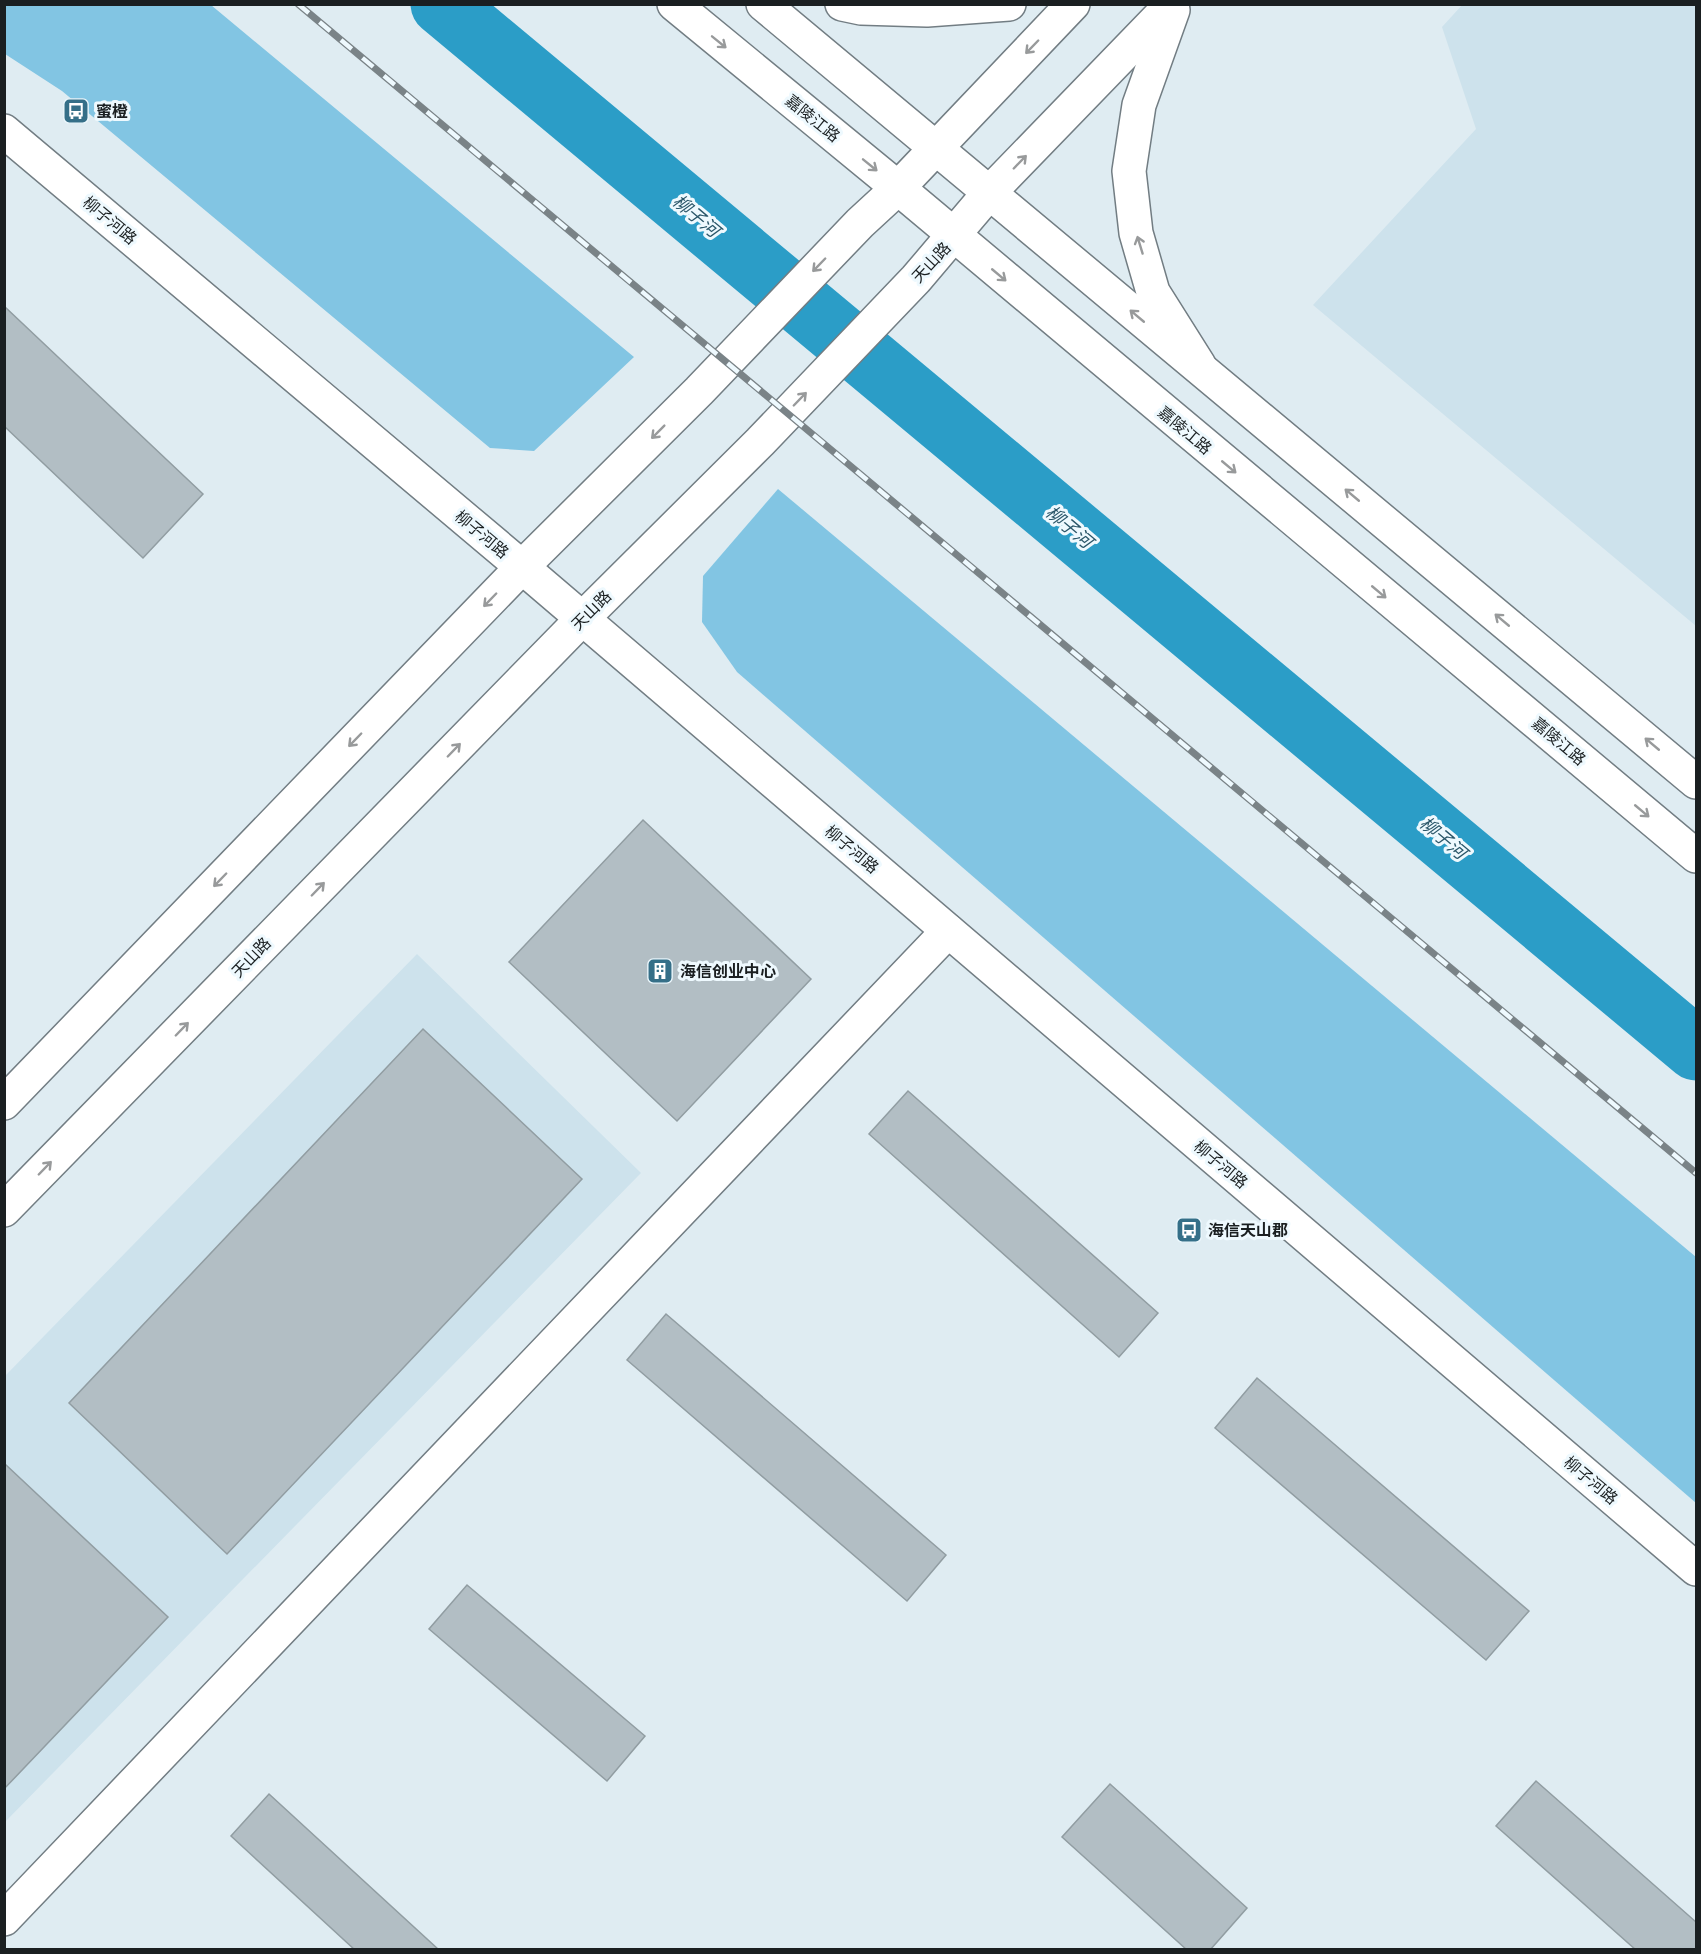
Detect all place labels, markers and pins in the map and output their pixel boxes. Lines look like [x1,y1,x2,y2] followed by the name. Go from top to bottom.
[61,96,91,126] bus stop icon: 蜜橙
[96,102,128,121] place label: 蜜橙
[645,956,675,986] building icon: 海信创业中心
[680,962,776,981] place label: 海信创业中心
[1174,1215,1204,1245] bus stop icon: 海信天山郡
[1208,1221,1288,1240] place label: 海信天山郡

